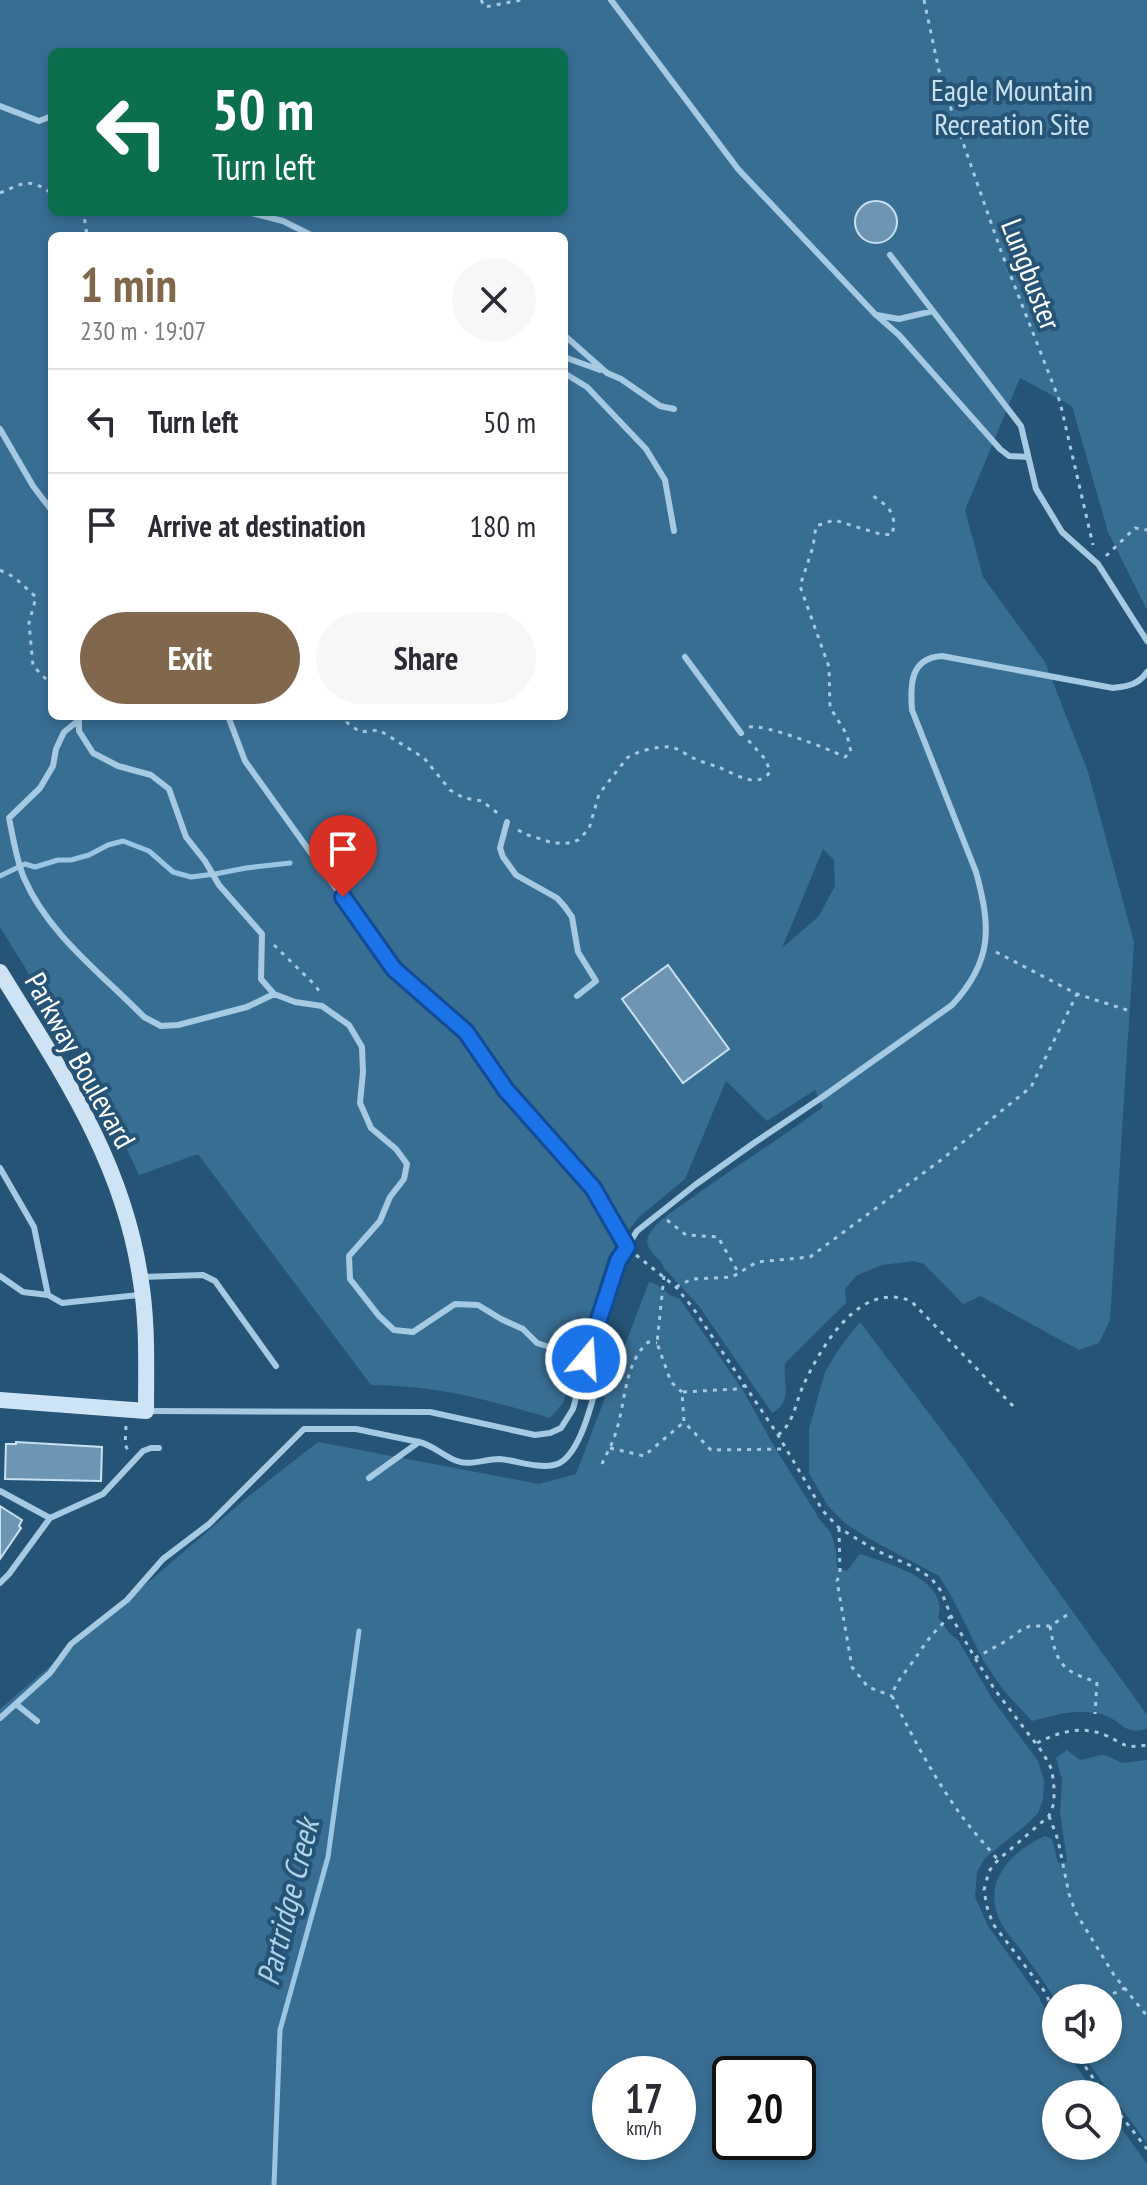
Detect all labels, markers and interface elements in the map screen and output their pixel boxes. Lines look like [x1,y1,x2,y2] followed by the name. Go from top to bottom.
[931,70,1093,143] park label: Eagle Mountain Recreation Site
[212,73,314,145] text: 50 m
[80,80,184,184] icon: left
[212,143,316,190] text: Turn left
[993,213,1071,336] street label: Lungbuster
[80,253,177,315] text: 1 min
[452,258,536,342] button: close
[80,314,206,347] text: 230 m · 19:07
[80,399,124,443] icon: left
[148,402,238,441] text: Turn left
[483,402,536,441] text: 50 m
[80,503,124,547] icon: arrive
[148,506,366,545] text: Arrive at destination
[470,506,536,545] text: 180 m
[80,612,300,704] button: Exit
[316,612,536,704] button: Share
[309,815,377,897] pin
[321,827,365,871] icon: arrive
[17,965,145,1155] street label: Parkway Boulevard
[544,1317,628,1401] position arrow
[246,1811,329,1989] water label: Partridge Creek
[1042,1984,1122,2160] map controls
[1042,1984,1122,2064] button: sound
[712,2056,816,2160] speed limit sign: 20
[625,2072,663,2124] text: 17
[1042,2080,1122,2160] button: search
[626,2115,662,2141] text: km/h

